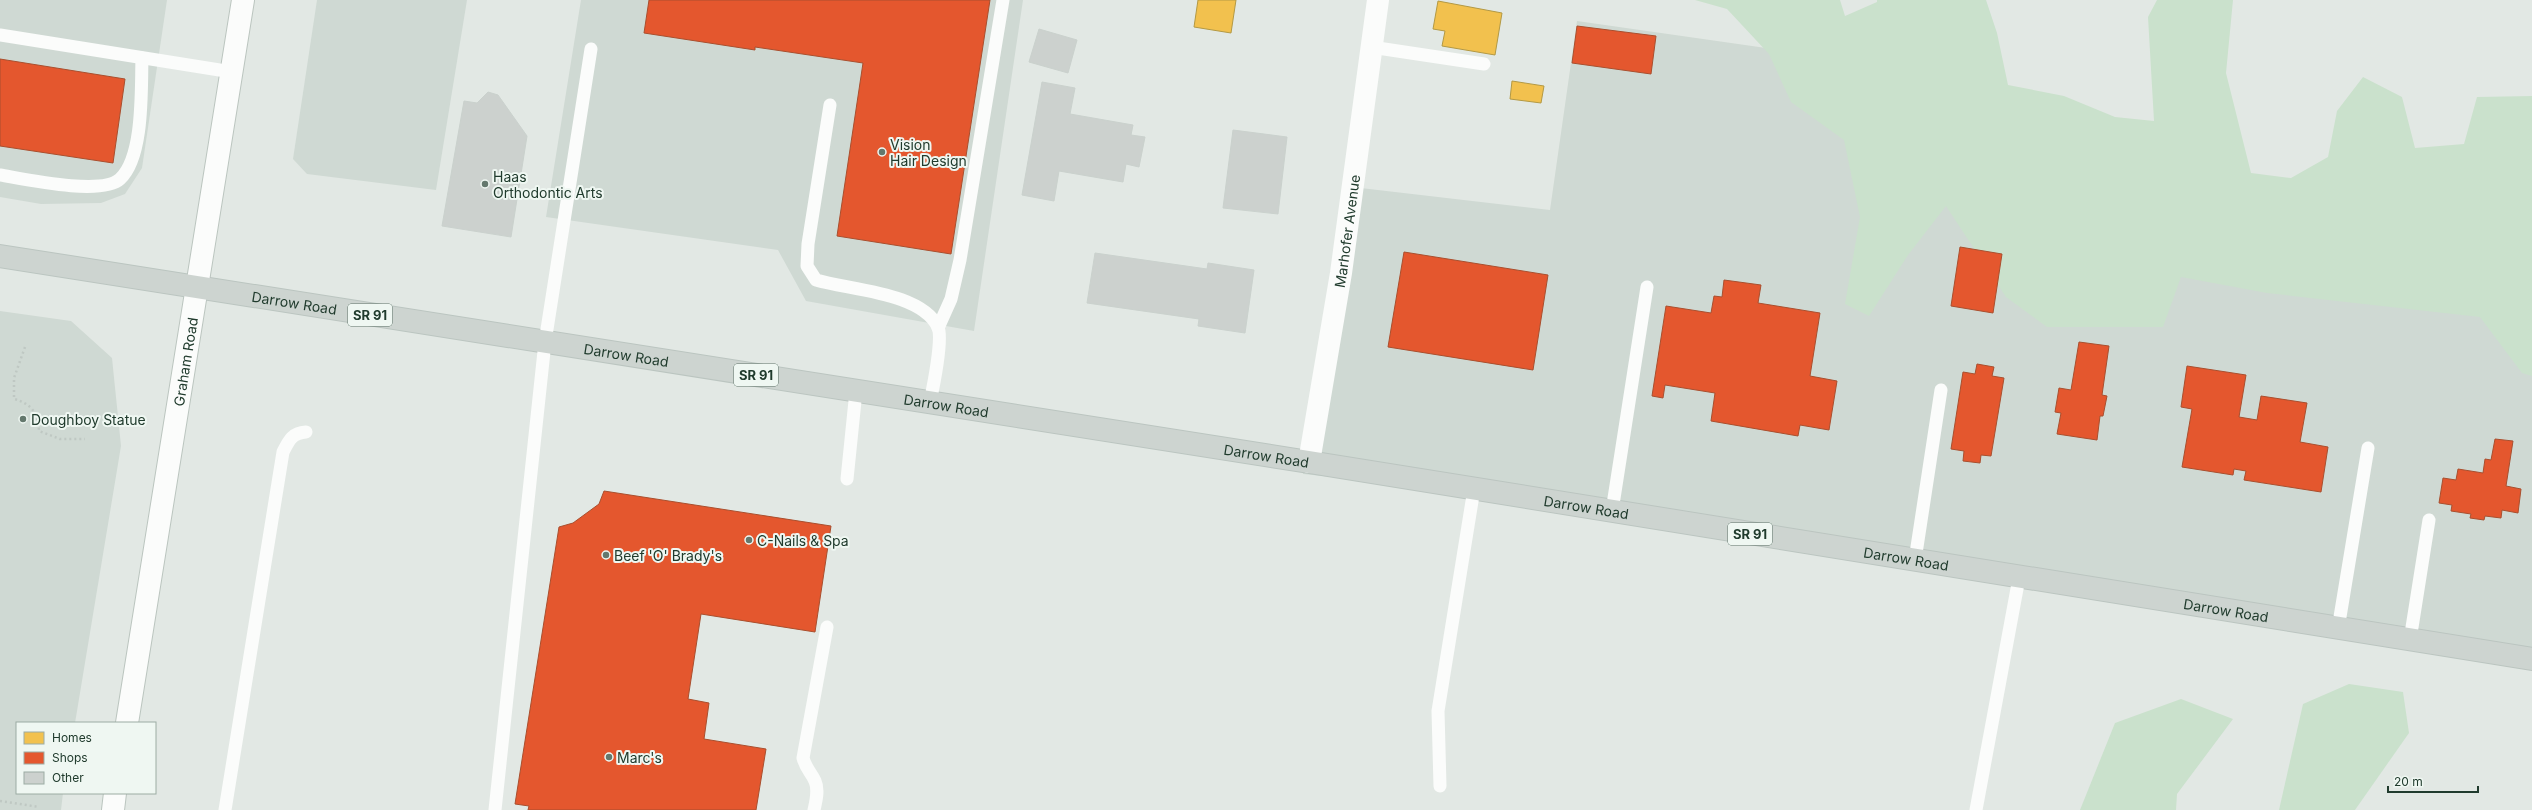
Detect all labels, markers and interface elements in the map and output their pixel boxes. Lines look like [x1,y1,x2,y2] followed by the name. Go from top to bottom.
[890,136,967,169] place label: Vision Hair Design
[877,147,887,157] marker: Vision Hair Design
[493,168,603,201] place label: Haas Orthodontic Arts
[1330,173,1363,289] street label: Marhofer Avenue
[480,179,490,189] marker: Haas Orthodontic Arts
[251,287,338,317] street label: Darrow Road
[348,304,392,326] road number: SR 91
[169,316,200,407] street label: Graham Road
[583,339,670,370] street label: Darrow Road
[734,364,778,386] road number: SR 91
[903,390,990,420] street label: Darrow Road
[31,411,146,428] place label: Doughboy Statue
[18,414,28,424] marker: Doughboy Statue
[1223,440,1310,470] street label: Darrow Road
[1543,491,1630,522] street label: Darrow Road
[1728,523,1772,545] road number: SR 91
[757,532,849,549] place label: C-Nails & Spa
[744,535,754,545] marker: C-Nails & Spa
[1862,543,1950,573] street label: Darrow Road
[614,547,722,564] place label: Beef 'O' Brady's
[601,550,611,560] marker: Beef 'O' Brady's
[2182,594,2270,625] street label: Darrow Road
[16,722,156,794] legend
[52,730,92,745] text: Homes
[617,749,662,766] place label: Marc's
[52,750,88,765] text: Shops
[604,752,614,762] marker: Marc's
[2388,768,2478,794] scale bar
[52,770,84,785] text: Other
[2394,774,2423,789] text: 20 m

